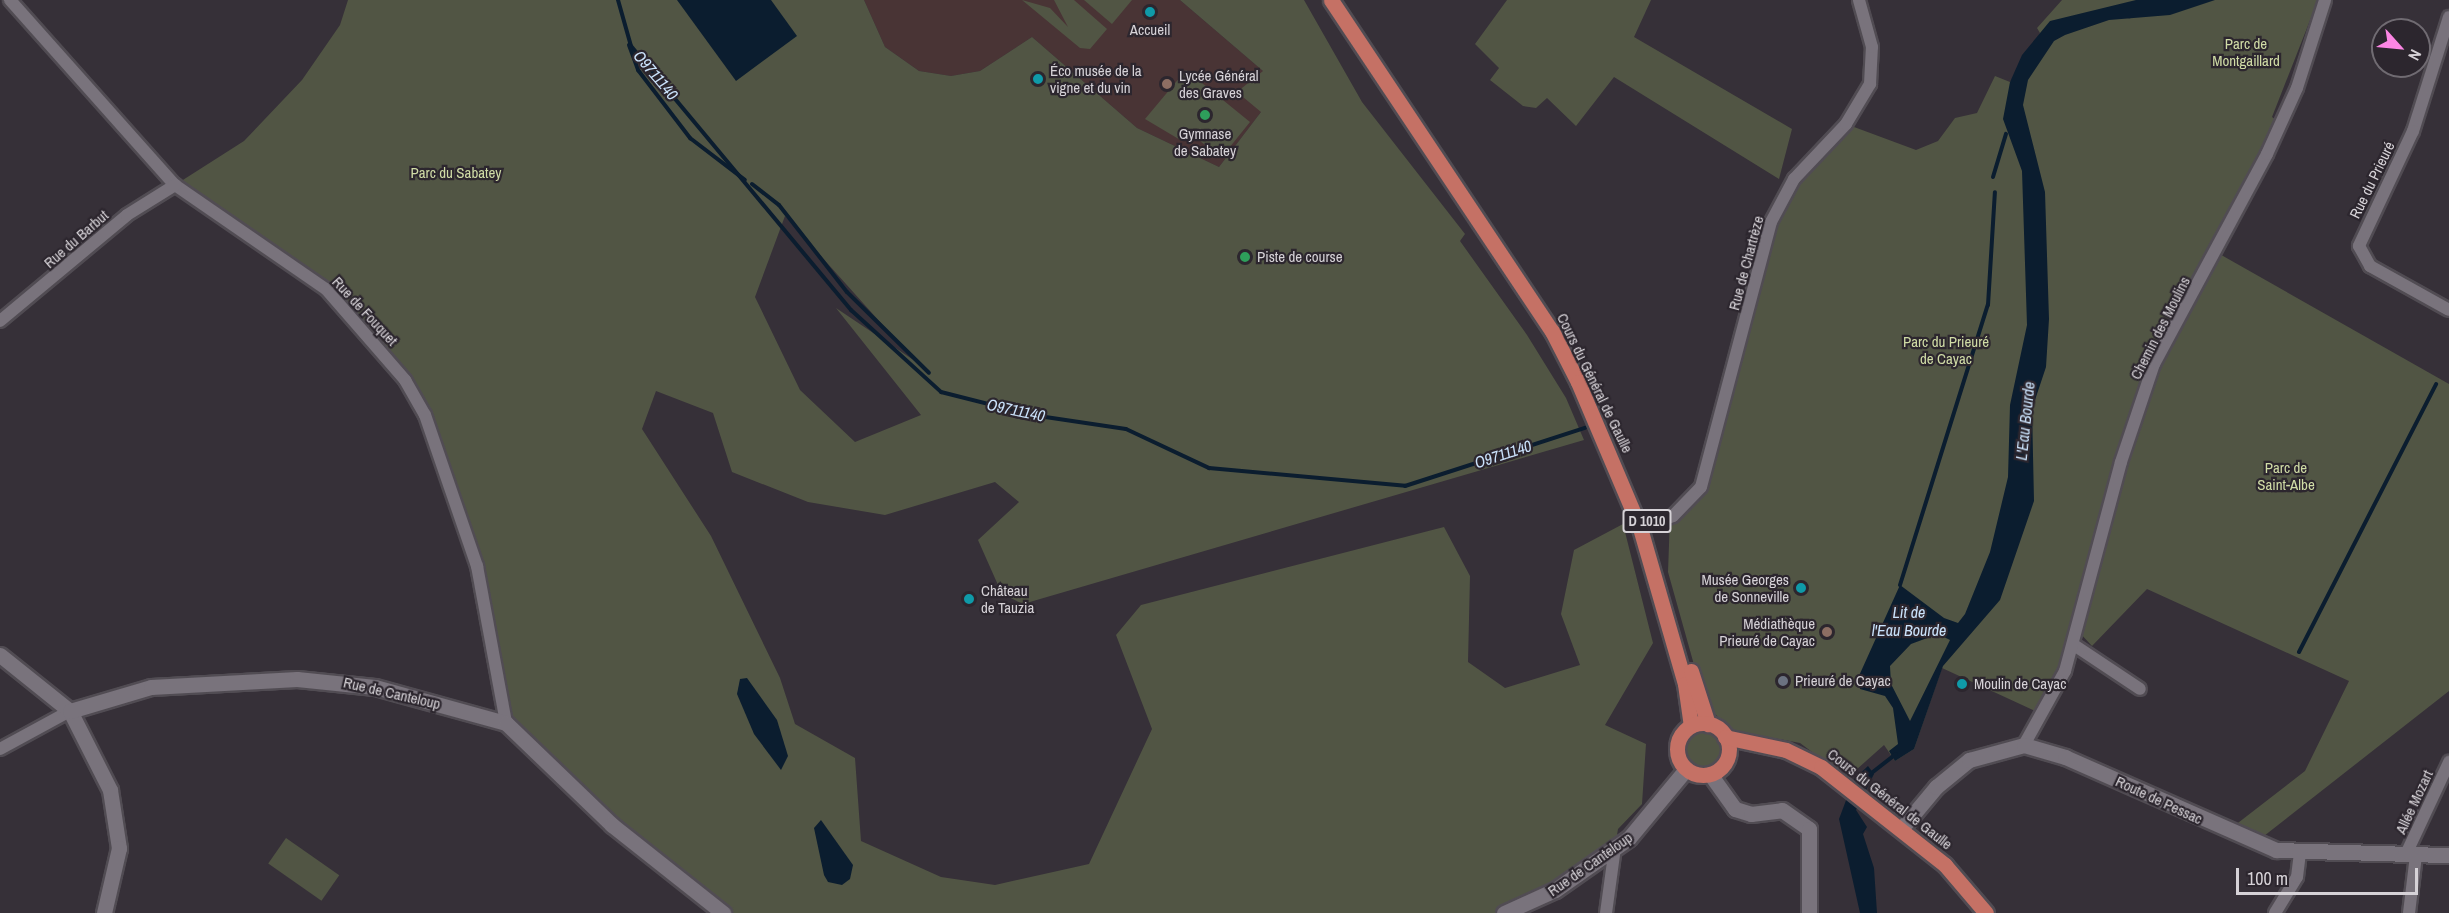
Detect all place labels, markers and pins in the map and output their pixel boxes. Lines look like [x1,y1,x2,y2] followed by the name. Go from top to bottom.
[1143,5,1157,19] marker: Accueil
[1130,21,1170,39] place label: Accueil
[1050,61,1142,96] place label: Éco musée de la vigne et du vin
[1179,66,1259,101] place label: Lycée Général des Graves
[1031,72,1045,86] marker: Éco musée de la vigne et du vin
[1160,77,1174,91] marker: Lycée Général des Graves
[1198,108,1212,122] marker: Gymnase de Sabatey
[1174,124,1236,159] place label: Gymnase de Sabatey
[1257,248,1342,266] place label: Piste de course
[1238,250,1252,264] marker: Piste de course
[1701,570,1789,605] place label: Musée Georges de Sonneville
[981,581,1035,616] place label: Château de Tauzia
[1794,581,1808,595] marker: Musée Georges de Sonneville
[962,592,976,606] marker: Château de Tauzia
[1719,614,1815,649] place label: Médiathèque Prieuré de Cayac
[1820,625,1834,639] marker: Médiathèque Prieuré de Cayac
[1795,672,1891,690] place label: Prieuré de Cayac
[1776,674,1790,688] marker: Prieuré de Cayac
[1974,675,2066,693] place label: Moulin de Cayac
[1955,677,1969,691] marker: Moulin de Cayac

